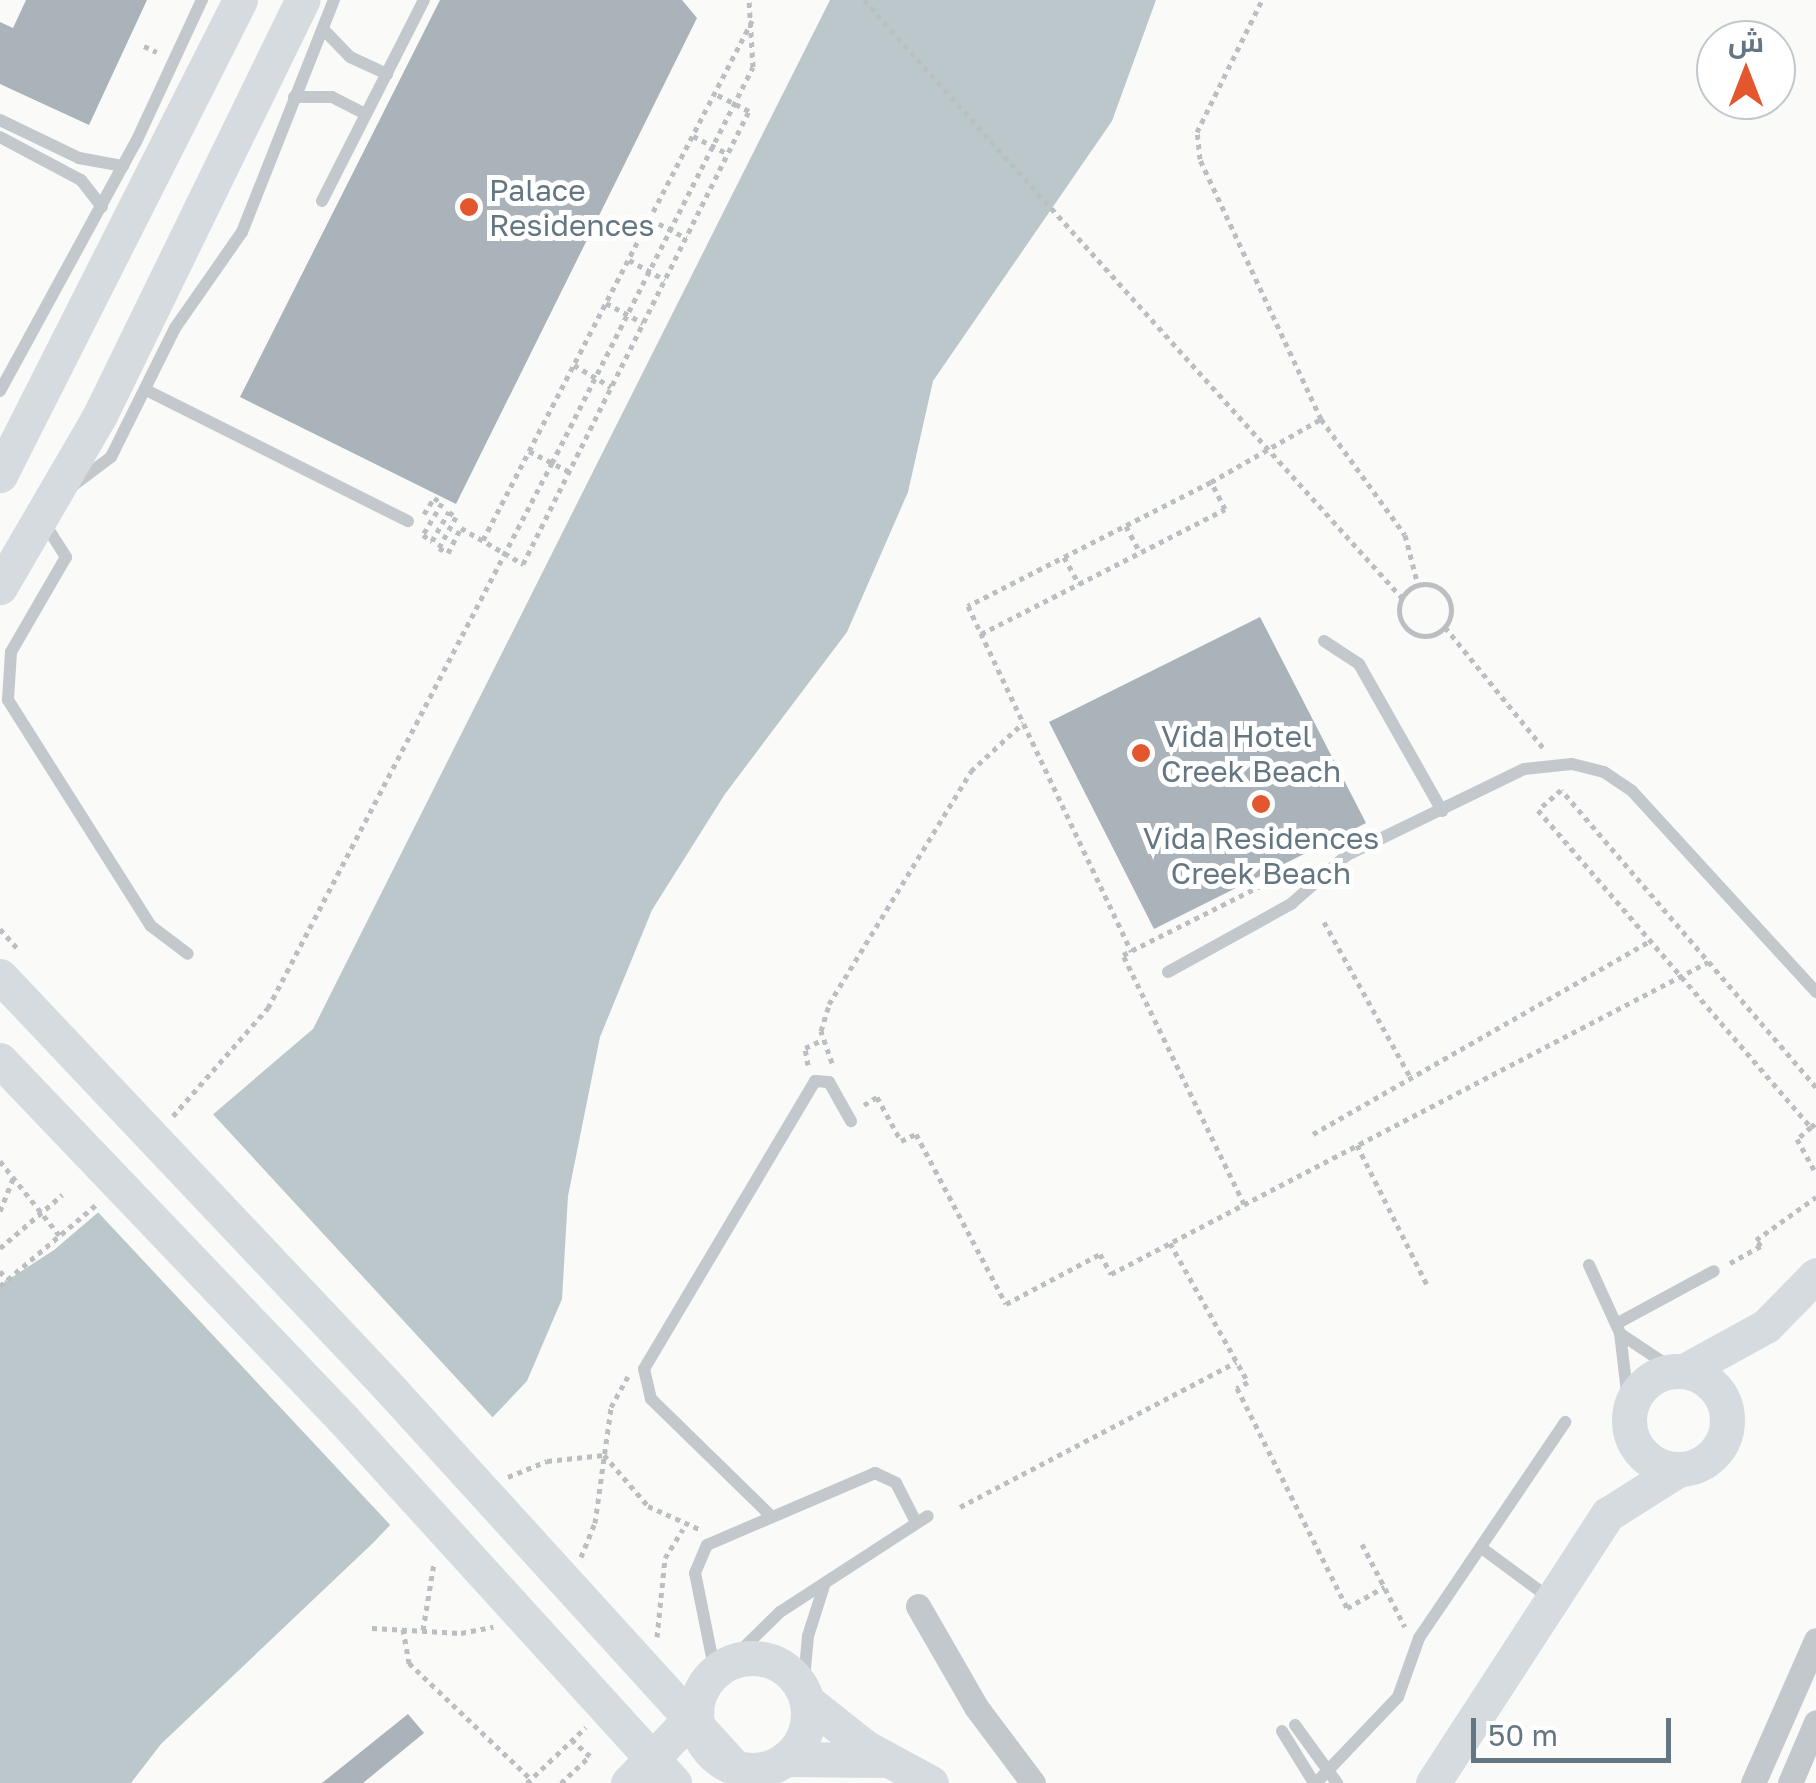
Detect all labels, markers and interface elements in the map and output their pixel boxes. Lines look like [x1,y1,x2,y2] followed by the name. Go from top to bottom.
[1696,20,1796,120] north arrow
[1728,25,1764,58] text: ش
[489,172,654,242] place label: Palace Residences
[458,196,480,218] marker: Palace Residences
[1161,718,1341,788] place label: Vida Hotel Creek Beach
[1130,742,1152,764] marker: Vida Hotel Creek Beach
[1250,793,1272,815] marker: Vida Residences Creek Beach
[1143,820,1379,890] place label: Vida Residences Creek Beach
[1476,1698,1676,1760] scale bar
[1488,1717,1558,1753] text: 50 m

